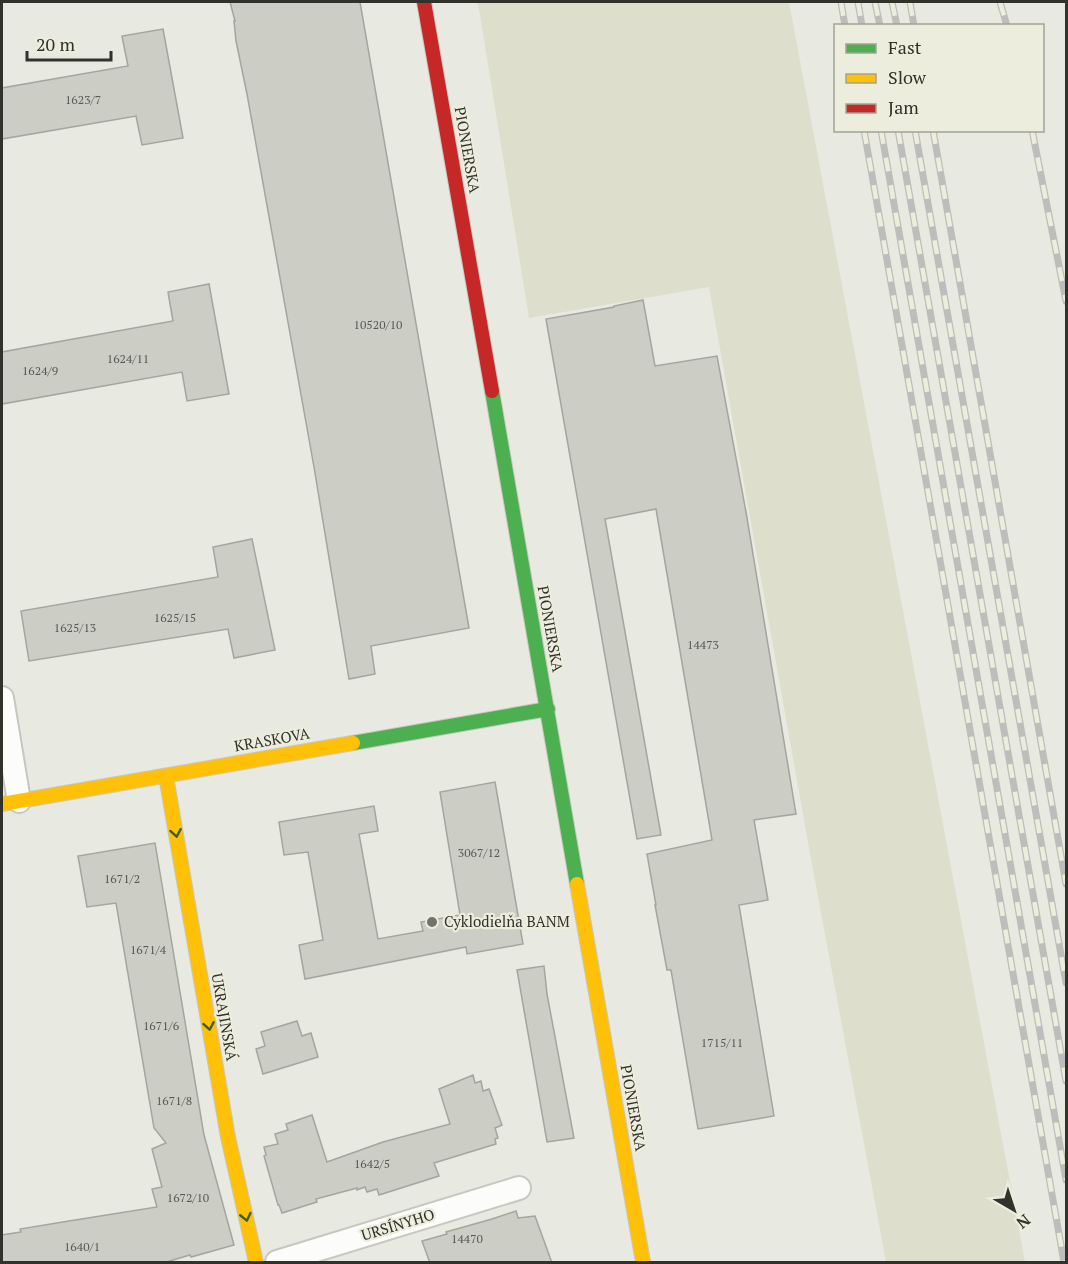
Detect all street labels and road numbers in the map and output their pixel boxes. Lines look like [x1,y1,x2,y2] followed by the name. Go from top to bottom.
[451,105,486,195] street label: PIONIERSKA
[534,584,569,674] street label: PIONIERSKA
[233,722,312,755] street label: KRASKOVA
[207,971,243,1063] street label: UKRAJINSKÁ
[617,1063,652,1153] street label: PIONIERSKA
[359,1203,437,1245] street label: URSÍNYHO

